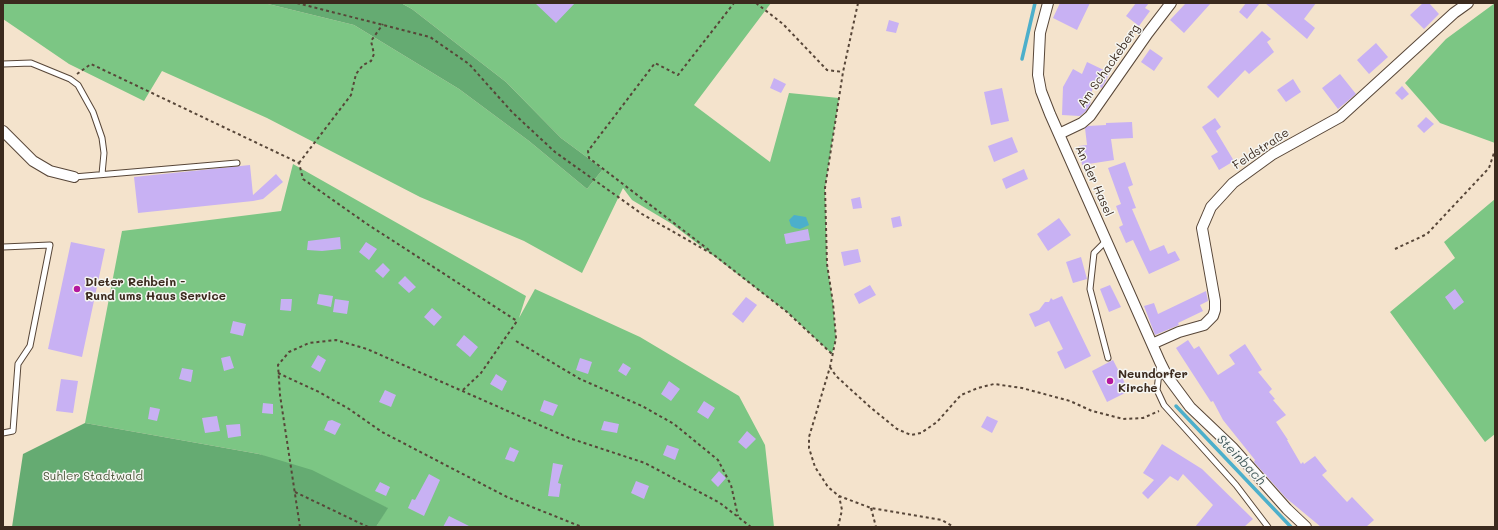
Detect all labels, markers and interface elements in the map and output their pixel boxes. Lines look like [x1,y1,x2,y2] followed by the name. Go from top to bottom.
[1075,21,1143,111] street label: Am Schackeberg
[1230,125,1292,173] street label: Feldstraße
[1072,143,1116,219] street label: An der Hasel
[85,275,226,303] place label: Dieter Rehbein - Rund ums Haus Service
[72,284,82,294] marker: Dieter Rehbein - Rund ums Haus Service
[1118,367,1188,395] place label: Neundorfer Kirche
[1105,376,1115,386] marker: Neundorfer Kirche
[1213,432,1269,488] water label: Steinbach
[43,469,143,483] park label: Suhler Stadtwald

